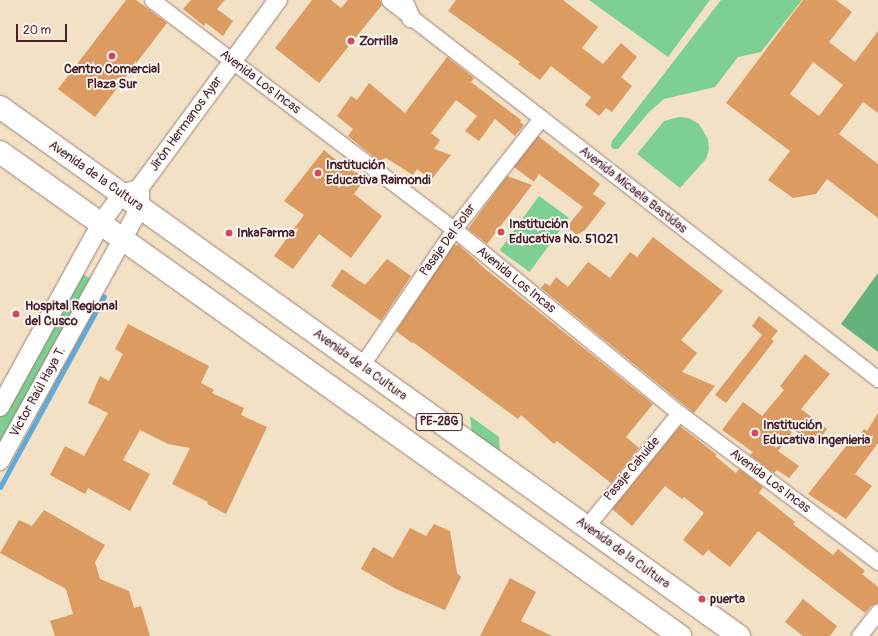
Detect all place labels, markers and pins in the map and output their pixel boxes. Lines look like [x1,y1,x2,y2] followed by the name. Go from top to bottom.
[359,33,398,49] place label: Zorrilla
[346,36,356,46] marker: Zorrilla
[107,51,117,61] marker: Centro Comercial Plaza Sur
[64,62,160,93] place label: Centro Comercial Plaza Sur
[326,158,431,189] place label: Institución Educativa Raimondi
[313,168,323,178] marker: Institución Educativa Raimondi
[509,217,618,248] place label: Institución Educativa No. 51021
[237,225,295,241] place label: InkaFarma
[496,227,506,237] marker: Institución Educativa No. 51021
[224,228,234,238] marker: InkaFarma
[25,299,118,330] place label: Hospital Regional del Cusco
[10,308,22,320] marker: Hospital Regional del Cusco
[763,418,870,449] place label: Institución Educativa Ingenieria
[750,428,760,438] marker: Institución Educativa Ingenieria
[710,591,745,607] place label: puerta
[697,594,707,604] marker: puerta

